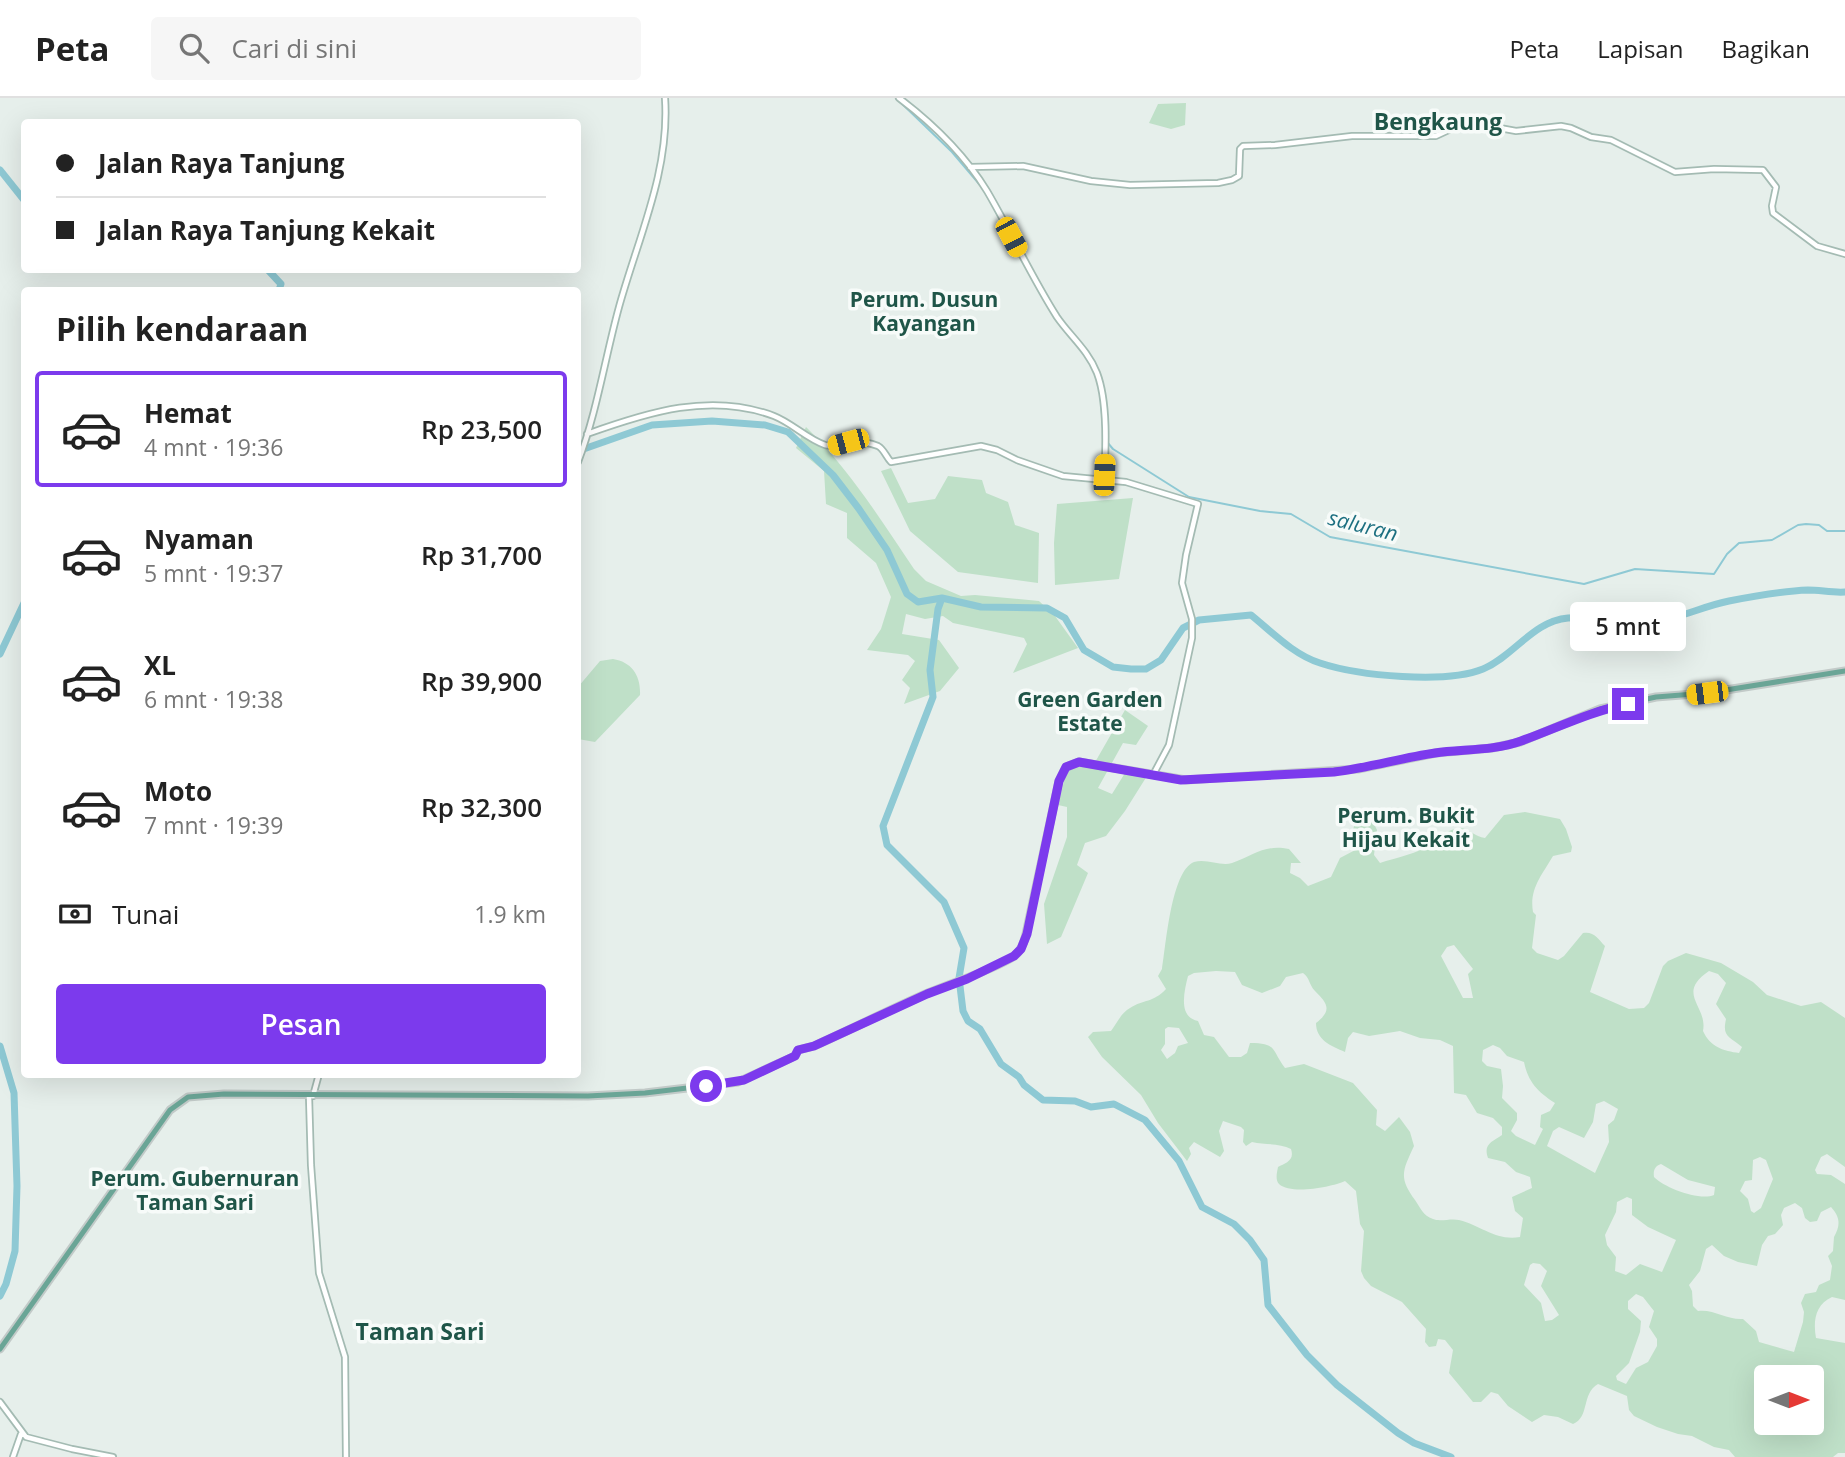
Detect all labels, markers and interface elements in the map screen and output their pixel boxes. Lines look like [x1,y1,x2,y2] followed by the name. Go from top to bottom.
[151,17,641,80] search box
[35,26,109,71] text: Peta
[175,29,213,67] icon: search
[231,30,357,66] text: Cari di sini
[1509,32,1559,65] text: Peta
[1597,32,1683,65] text: Lapisan
[1721,32,1810,65] text: Bagikan
[1374,105,1502,137] district label: Bengkaung
[98,145,345,181] text: Jalan Raya Tanjung
[98,212,435,248] text: Jalan Raya Tanjung Kekait
[992,214,1031,260] car
[850,285,998,337] district label: Perum. Dusun Kayangan
[56,307,308,350] text: Pilih kendaraan
[144,395,232,431] text: Hemat
[60,398,123,461] icon: car
[421,411,542,447] text: Rp 23,500
[825,426,872,458] car
[144,431,283,463] text: 4 mnt · 19:36
[1093,453,1116,497] car
[1326,503,1401,547] water label: saluran
[144,521,254,557] text: Nyaman
[60,524,123,587] icon: car
[421,537,542,573] text: Rp 31,700
[144,557,283,589] text: 5 mnt · 19:37
[1570,602,1686,652] callout: 5 mnt
[1596,610,1660,642] text: 5 mnt
[144,647,176,683] text: XL
[60,650,123,713] icon: car
[421,663,542,699] text: Rp 39,900
[1685,680,1730,706] car
[144,683,283,715] text: 6 mnt · 19:38
[1017,685,1163,737] district label: Green Garden Estate
[1612,688,1644,720] route end
[144,773,212,809] text: Moto
[60,776,123,839] icon: car
[421,789,542,825] text: Rp 32,300
[1337,801,1475,853] district label: Perum. Bukit Hijau Kekait
[144,809,283,841] text: 7 mnt · 19:39
[56,895,94,933] icon: cash
[112,896,179,932] text: Tunai
[474,898,546,930] text: 1.9 km
[56,984,546,1064] button: Pesan
[690,1070,722,1102] route start
[91,1164,299,1216] district label: Perum. Gubernuran Taman Sari
[356,1315,484,1347] district label: Taman Sari
[1754,1365,1824,1435] north arrow
[1754,1365,1824,1435] map controls

